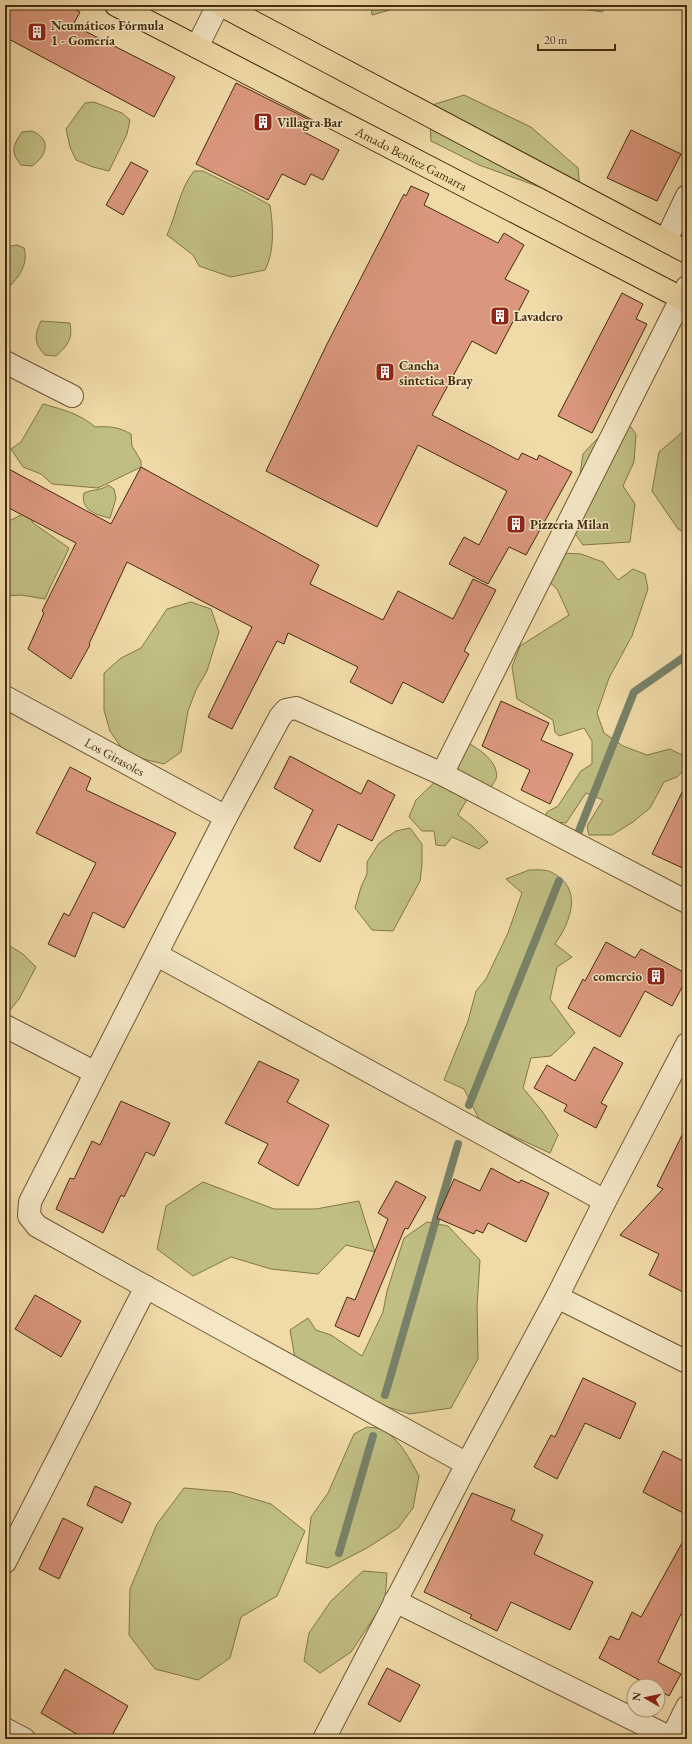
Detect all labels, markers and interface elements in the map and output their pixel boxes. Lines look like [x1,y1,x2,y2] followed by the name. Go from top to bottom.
[51,17,164,49] place label: Neumáticos Fórmula 1 - Gomería
[26,21,48,43] building icon: Neumáticos Fórmula 1 - Gomería
[538,26,615,52] scale bar
[544,32,568,48] text: 20 m
[252,111,274,133] building icon: Villagra Bar
[277,114,343,131] place label: Villagra Bar
[352,122,471,195] street label: Amado Benítez Gamarra
[489,305,511,327] building icon: Lavadero
[514,308,563,325] place label: Lavadero
[399,357,473,389] place label: Cancha sintetica Bray
[374,361,396,383] building icon: Cancha sintetica Bray
[505,513,527,535] building icon: Pizzeria Milan
[530,516,610,533] place label: Pizzeria Milan
[82,733,148,780] street label: Los Girasoles
[645,965,667,987] building icon: comercio
[593,968,642,985] place label: comercio
[626,1678,666,1718] north arrow
[629,1691,644,1702] text: N

